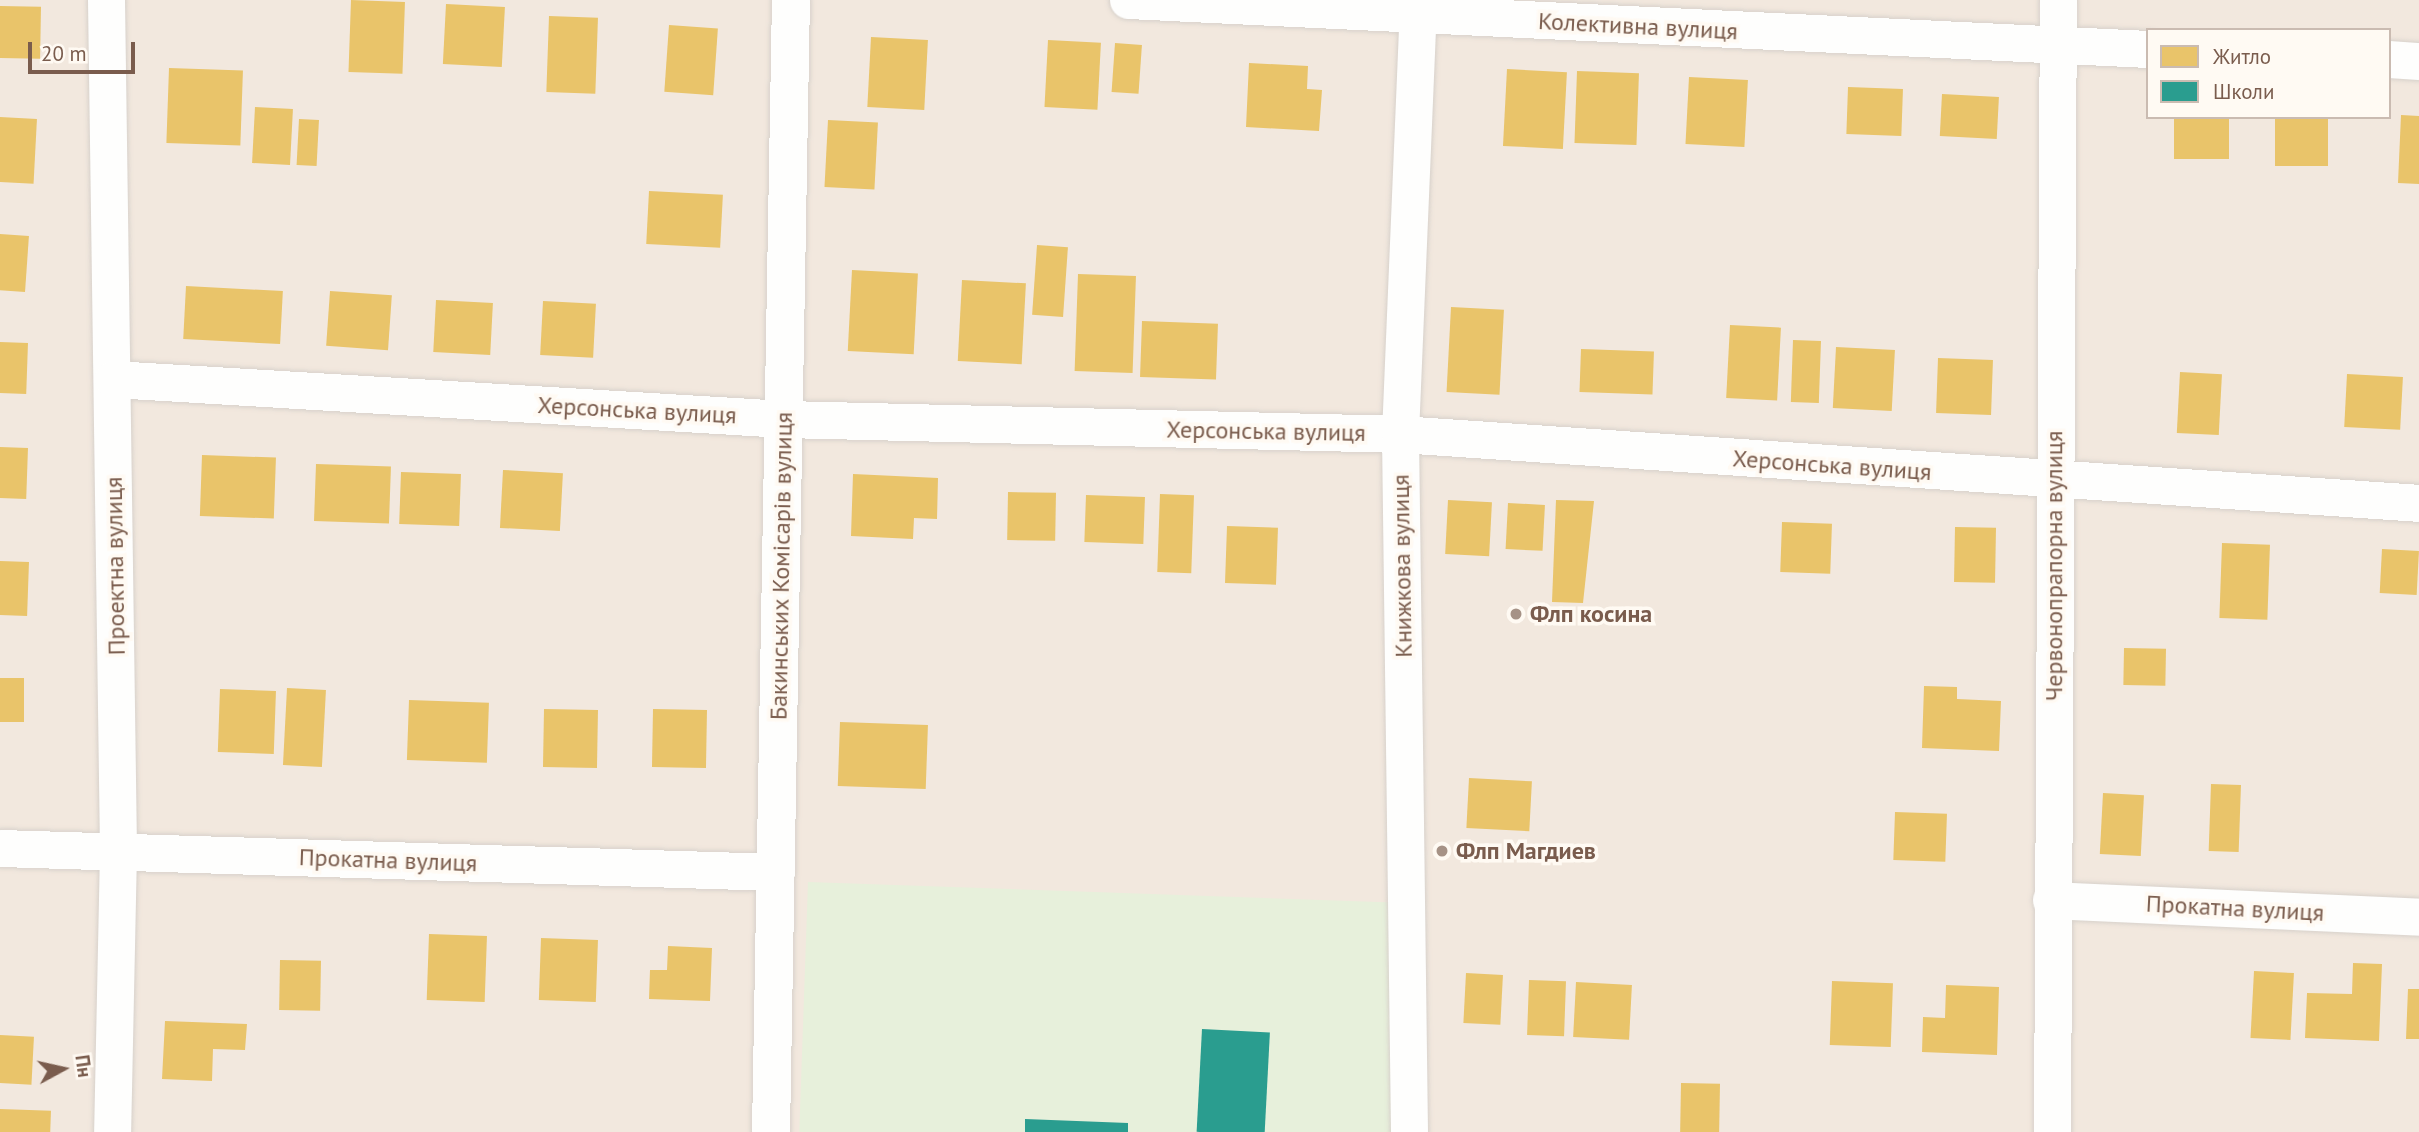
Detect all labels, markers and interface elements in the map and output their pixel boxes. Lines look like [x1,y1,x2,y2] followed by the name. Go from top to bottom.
[1537,6,1739,46] street label: Колективна вулиця
[32,28,138,72] scale bar
[2146,28,2391,119] legend
[41,40,87,67] text: 20 m
[2213,43,2271,70] text: Житло
[2213,78,2274,105] text: Школи
[537,390,737,430] street label: Херсонська вулиця
[764,411,798,721] street label: Бакинських Комісарів вулиця
[1166,415,1366,447] street label: Херсонська вулиця
[2040,431,2068,701] street label: Червонопрапорна вулиця
[1732,444,1932,486] street label: Херсонська вулиця
[1386,474,1418,658] street label: Книжкова вулиця
[99,476,131,656] street label: Проектна вулиця
[1530,600,1652,628] place label: Флп косина
[1508,606,1524,622] marker: Флп косина
[1456,837,1596,865] place label: Флп Магдиев
[298,842,478,878] street label: Прокатна вулиця
[1434,843,1450,859] marker: Флп Магдиев
[2145,889,2325,927] street label: Прокатна вулиця
[28,1034,98,1104] north arrow
[70,1053,97,1079] text: Пн

